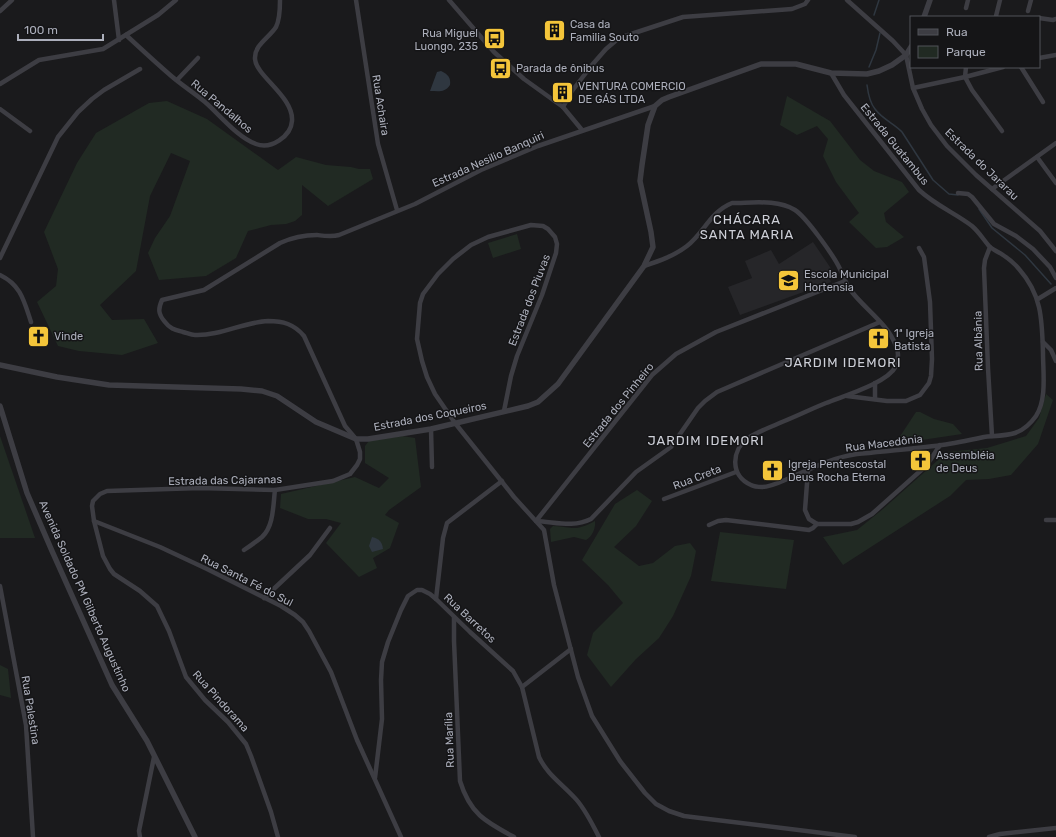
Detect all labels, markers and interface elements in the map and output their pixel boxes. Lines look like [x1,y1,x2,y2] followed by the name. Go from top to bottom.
[18,16,103,42] scale bar
[910,16,1040,68] legend
[542,17,568,43] building icon: Casa da Familia Souto
[570,18,639,44] place label: Casa da Familia Souto
[24,23,58,37] text: 100 m
[946,25,968,39] text: Rua
[481,26,507,52] bus stop icon: Rua Miguel Luongo, 235
[415,27,478,53] place label: Rua Miguel Luongo, 235
[946,45,986,59] text: Parque
[487,55,513,81] bus stop icon: Parada de ônibus
[516,62,605,75] place label: Parada de ônibus
[369,74,392,136] street label: Rua Achaira
[188,77,255,136] street label: Rua Pandalhos
[550,79,576,105] building icon: VENTURA COMERCIO DE GÁS LTDA
[578,80,686,106] place label: VENTURA COMERCIO DE GÁS LTDA
[858,101,932,188] street label: Estrada Guatambus
[942,126,1021,203] street label: Estrada do Jararau
[430,129,546,190] street label: Estrada Nesilio Banquiri
[700,212,794,242] district label: CHÁCARA SANTA MARIA
[506,252,553,348] street label: Estrada dos Piuvas
[776,267,802,293] school or university icon: Escola Municipal Hortensia
[804,268,889,294] place label: Escola Municipal Hortensia
[971,311,986,371] street label: Rua Albânia
[26,323,52,349] church icon: Vinde
[865,326,891,352] church icon: 1ª Igreja Batista
[894,327,934,353] place label: 1ª Igreja Batista
[54,330,83,343] place label: Vinde
[785,355,901,370] district label: JARDIM IDEMORI
[580,360,657,450] street label: Estrada dos Pinheiro
[372,399,488,434] street label: Estrada dos Coqueiros
[845,432,924,455] street label: Rua Macedônia
[648,433,764,448] district label: JARDIM IDEMORI
[907,448,933,474] church icon: Assembléia de Deus
[936,449,995,475] place label: Assembléia de Deus
[759,457,785,483] church icon: Igreja Pentescostal Deus Rocha Eterna
[788,458,886,484] place label: Igreja Pentescostal Deus Rocha Eterna
[671,462,723,493] street label: Rua Creta
[168,473,282,488] street label: Estrada das Cajaranas
[36,498,133,694] street label: Avenida Soldado PM Gilberto Augustinho
[198,551,295,609] street label: Rua Santa Fé do Sul
[441,591,499,646] street label: Rua Barretos
[190,668,252,735] street label: Rua Pindorama
[19,675,42,746] street label: Rua Palestina
[442,712,457,768] street label: Rua Marília

